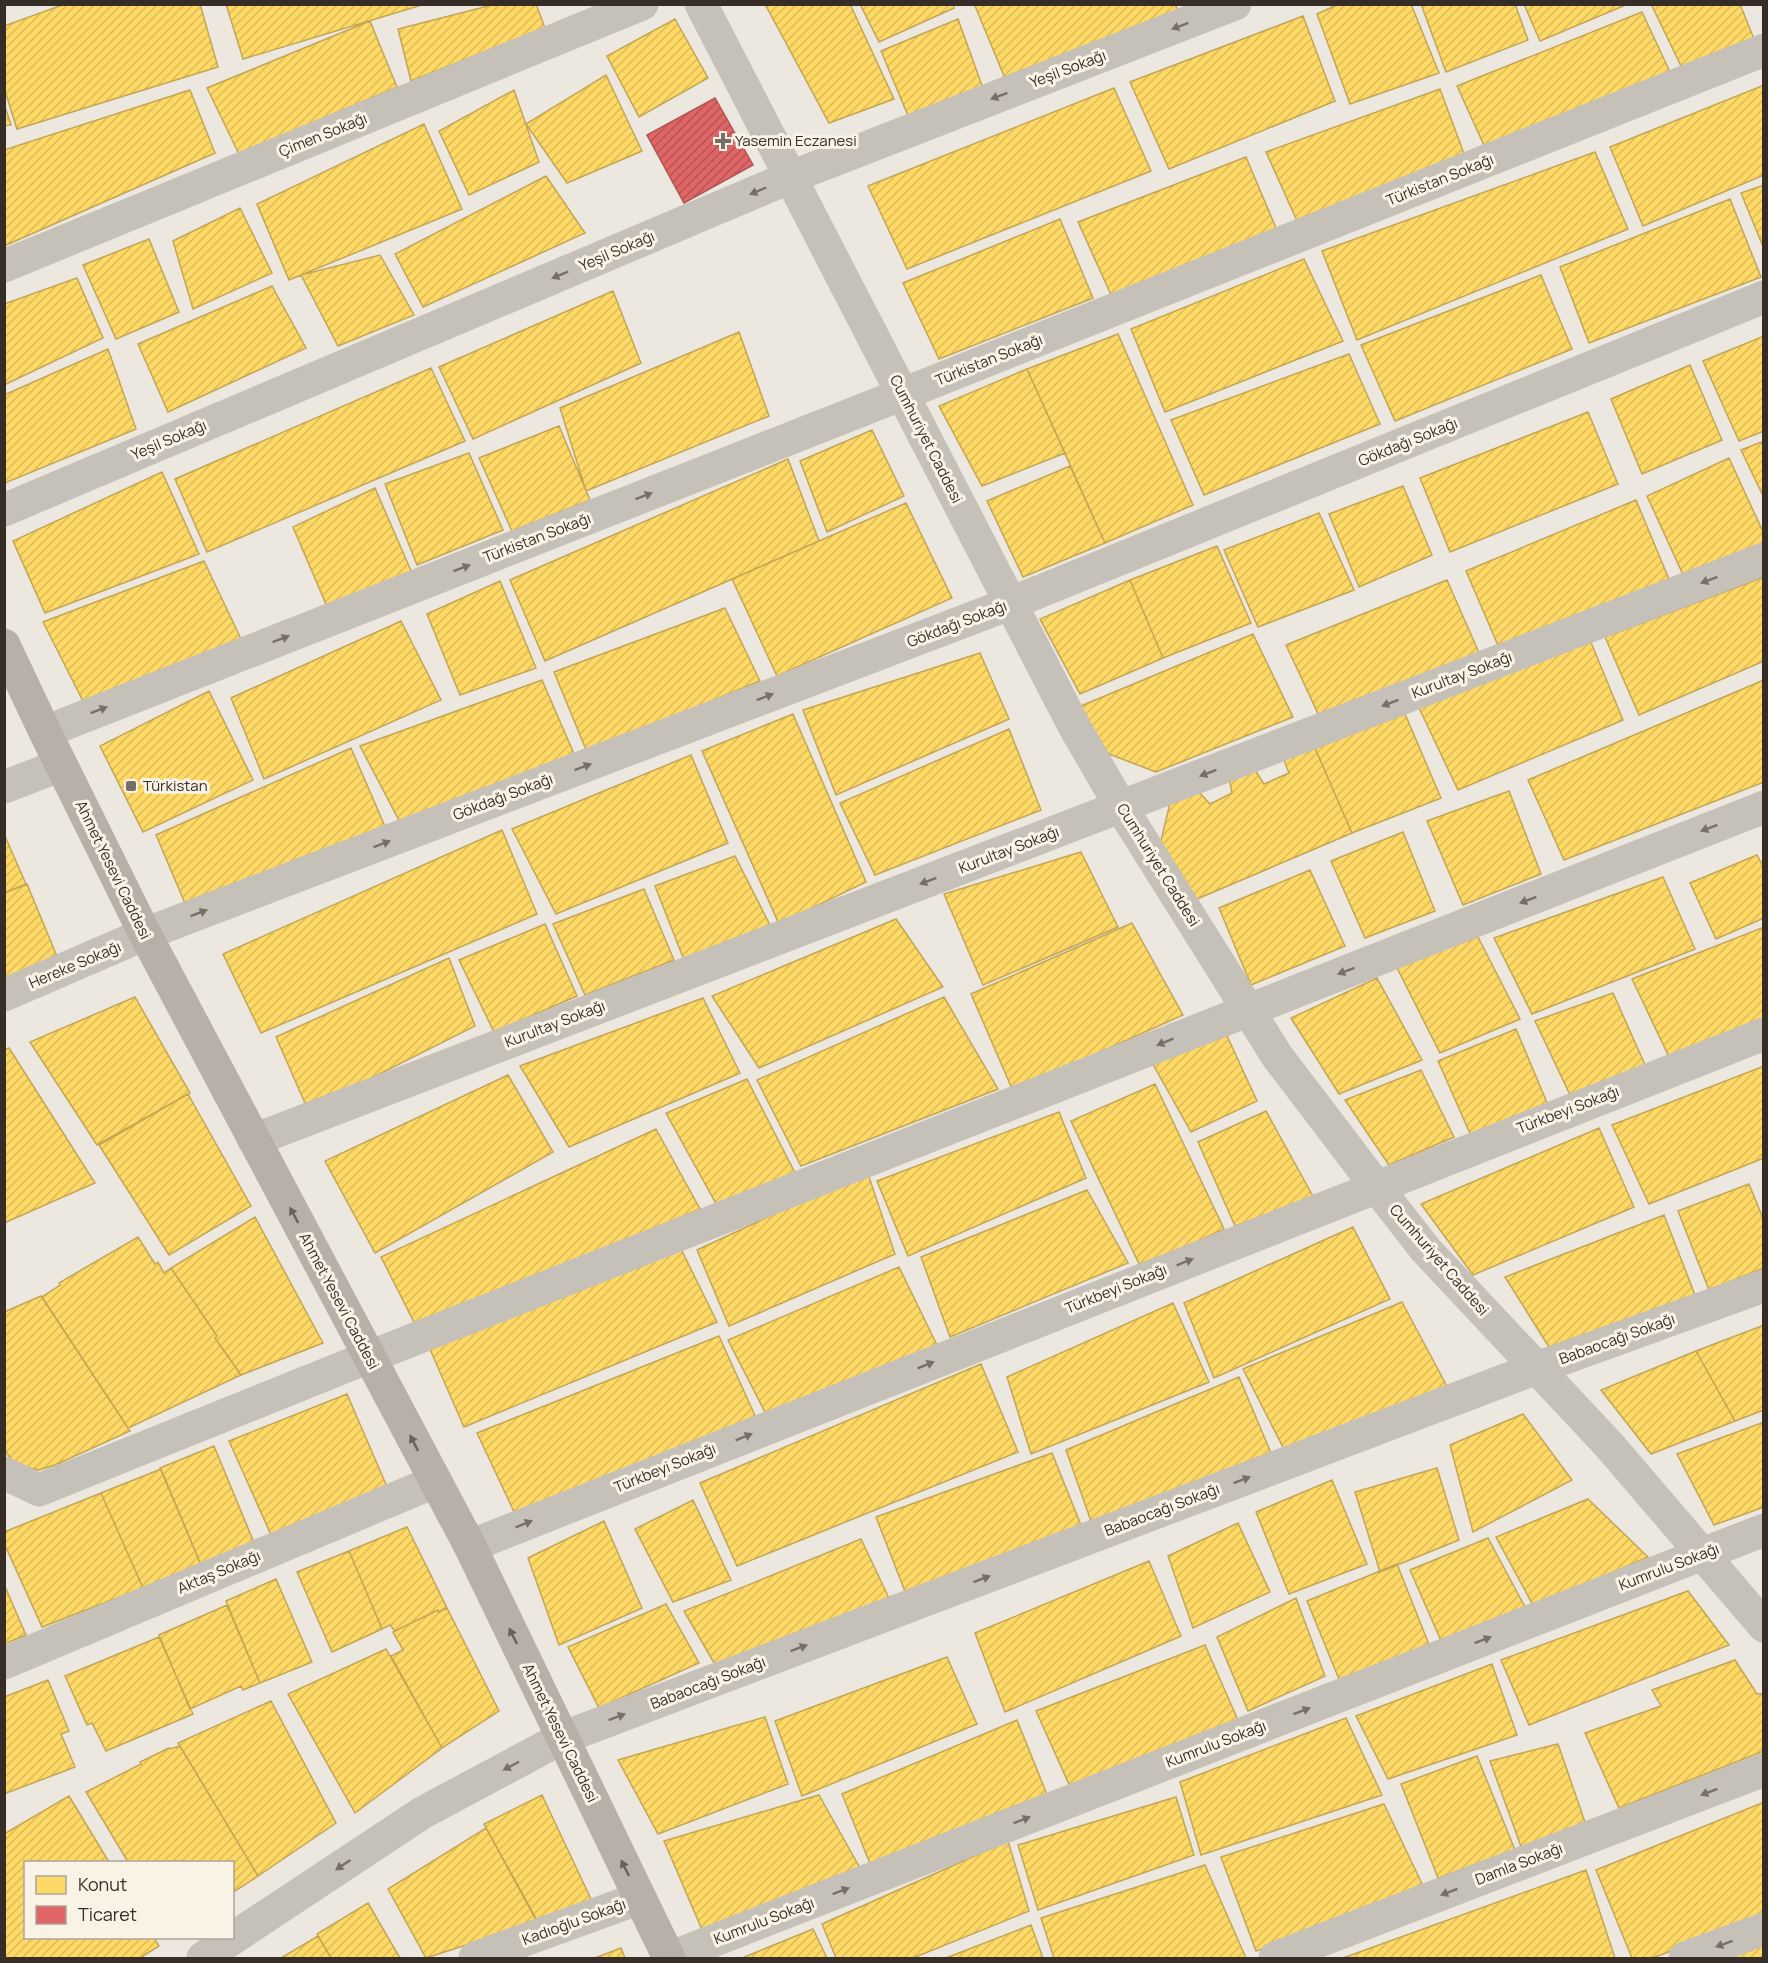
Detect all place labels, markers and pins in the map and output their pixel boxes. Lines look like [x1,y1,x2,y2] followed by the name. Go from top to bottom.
[735,130,857,151] place label: Yasemin Eczanesi
[716,134,730,148] marker: Yasemin Eczanesi
[143,775,208,796] place label: Türkistan
[124,779,138,793] marker: Türkistan

